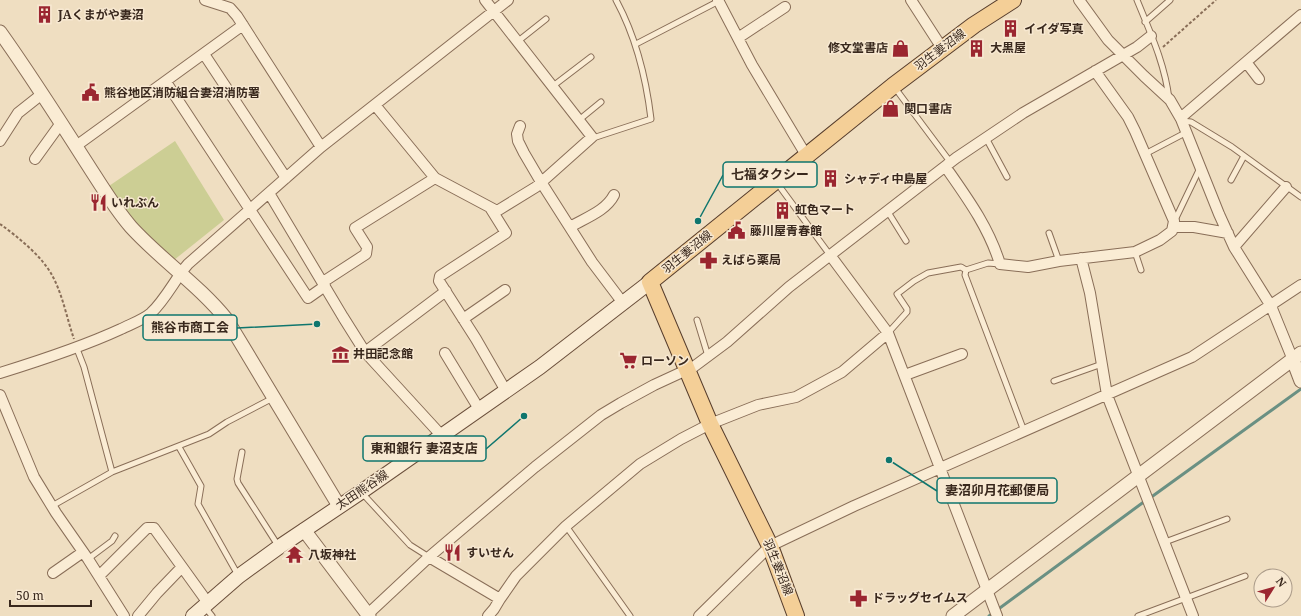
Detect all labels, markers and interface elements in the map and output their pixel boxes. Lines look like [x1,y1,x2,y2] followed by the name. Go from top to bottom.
[35,5,55,25] building icon: JAくまがや妻沼
[57,6,144,23] place label: JAくまがや妻沼
[1001,19,1021,39] building icon: イイダ写真
[1024,20,1084,37] place label: イイダ写真
[911,25,969,74] street label: 羽生妻沼線
[891,38,911,58] shop icon: 修文堂書店
[967,38,987,58] building icon: 大黒屋
[828,39,888,56] place label: 修文堂書店
[990,39,1026,56] place label: 大黒屋
[81,83,101,103] public building icon: 熊谷地区消防組合妻沼消防署
[104,84,260,101] place label: 熊谷地区消防組合妻沼消防署
[881,99,901,119] shop icon: 関口書店
[904,100,952,117] place label: 関口書店
[723,162,817,187] callout: 七福タクシー
[731,165,809,183] text: 七福タクシー
[821,169,841,189] building icon: シャディ中島屋
[844,170,927,187] place label: シャディ中島屋
[88,193,108,213] restaurant icon: いれぶん
[111,194,159,211] place label: いれぶん
[772,200,792,220] building icon: 虹色マート
[795,201,855,218] place label: 虹色マート
[727,221,747,241] public building icon: 藤川屋青春館
[750,222,822,239] place label: 藤川屋青春館
[658,226,715,277] street label: 羽生妻沼線
[698,250,718,270] pharmacy icon: えばら薬局
[721,251,781,268] place label: えばら薬局
[143,315,237,340] callout: 熊谷市商工会
[151,318,229,336] text: 熊谷市商工会
[330,344,350,364] museum icon: 井田記念館
[353,345,413,362] place label: 井田記念館
[618,351,638,371] supermarket icon: ローソン
[641,352,689,369] place label: ローソン
[363,436,486,461] callout: 東和銀行 妻沼支店
[370,439,478,457] text: 東和銀行 妻沼支店
[332,466,391,513] street label: 太田熊谷線
[937,478,1057,503] callout: 妻沼卯月花郵便局
[945,481,1049,499] text: 妻沼卯月花郵便局
[759,536,798,598] street label: 羽生妻沼線
[443,543,463,563] restaurant icon: すいせん
[466,544,514,561] place label: すいせん
[285,545,305,565] temple icon: 八坂神社
[308,546,356,563] place label: 八坂神社
[1253,568,1293,608] north arrow
[1273,574,1290,590] text: N
[10,582,91,608] scale bar
[16,587,44,604] text: 50 m
[849,588,869,608] pharmacy icon: ドラッグセイムス
[872,589,968,606] place label: ドラッグセイムス

